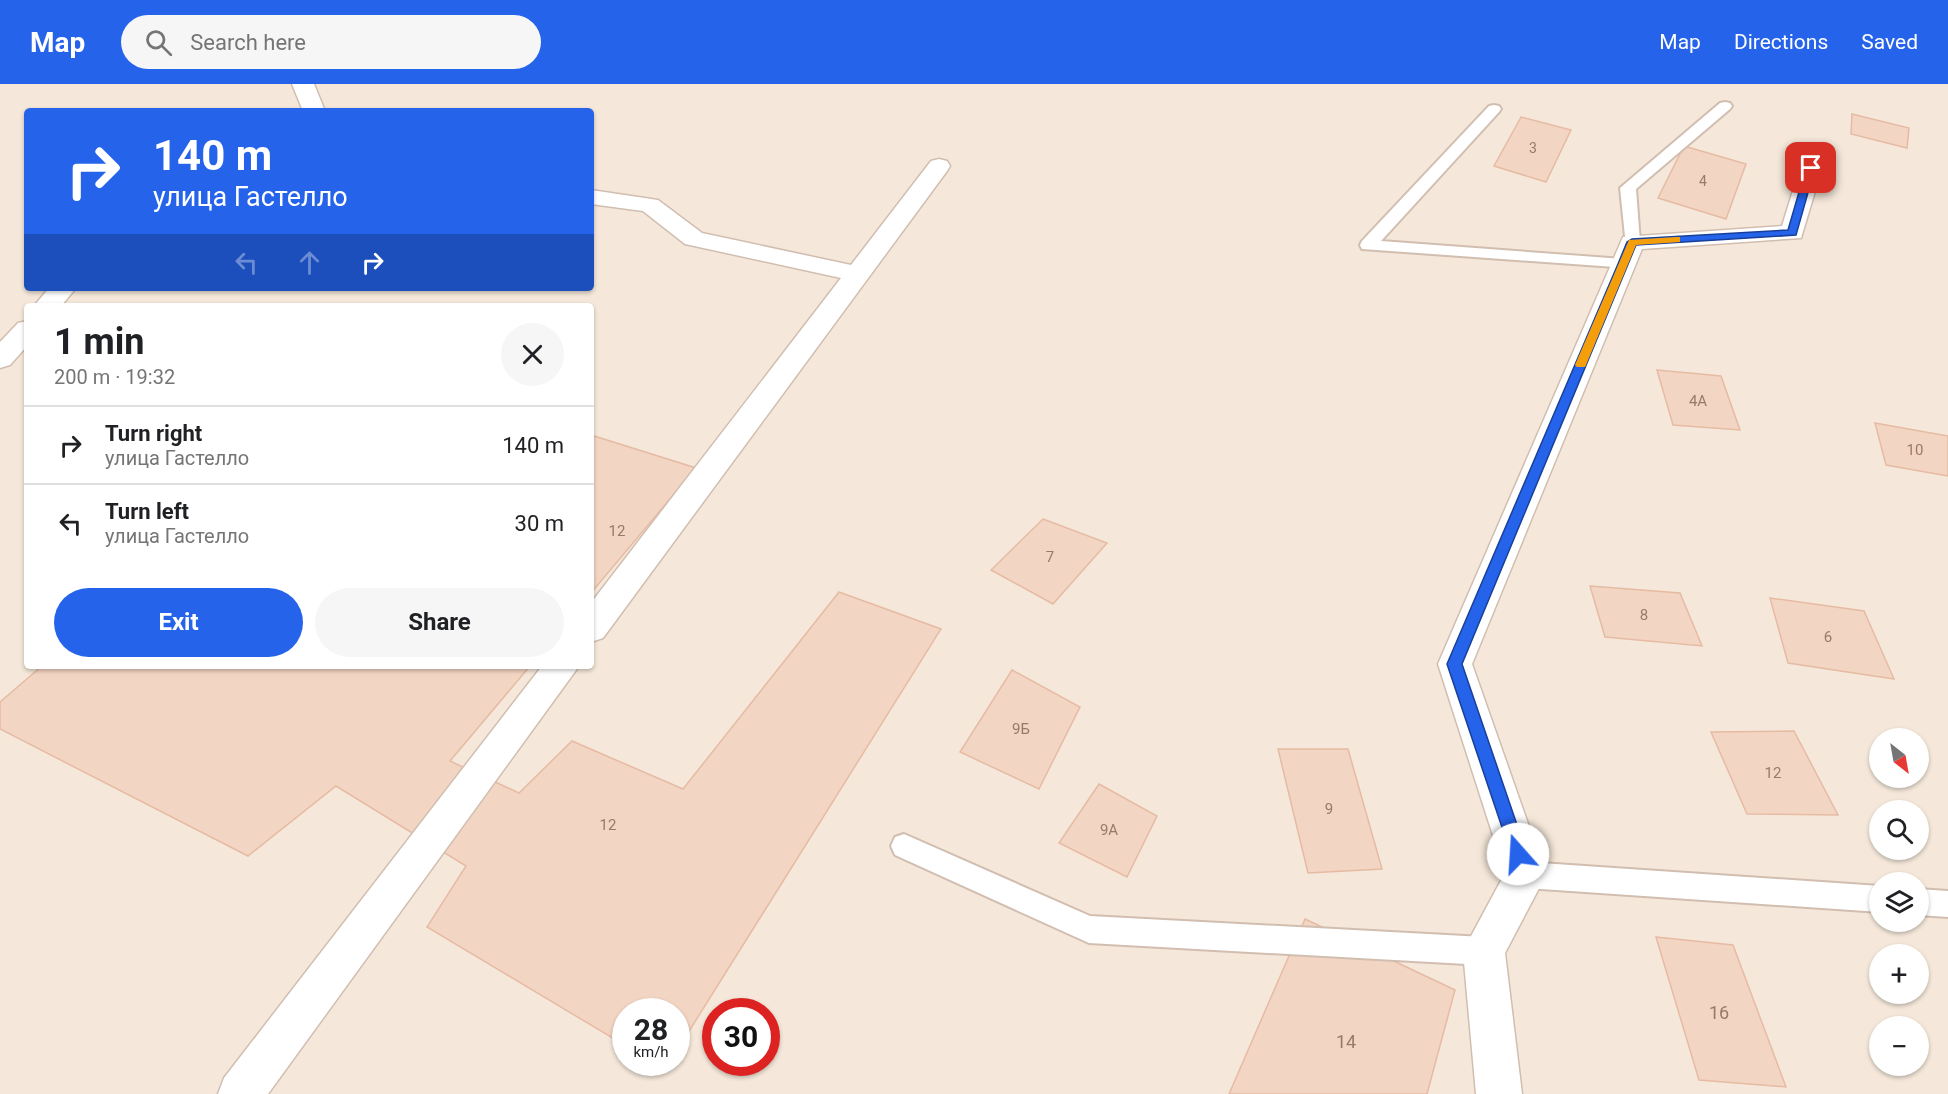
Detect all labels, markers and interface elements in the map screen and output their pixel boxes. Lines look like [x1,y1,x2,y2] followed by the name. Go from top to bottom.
[121,15,541,69] search box
[30,26,85,59] text: Map
[142,26,175,59] icon: search
[190,30,306,55] text: Search here
[1659,30,1701,54] text: Map
[1734,30,1828,54] text: Directions
[1861,30,1918,54] text: Saved
[153,131,272,180] text: 140 m
[54,132,132,210] icon: right
[1529,140,1537,156] house number: 3
[1785,142,1836,193] pin
[1794,151,1827,184] icon: arrive
[1699,173,1707,189] house number: 4
[153,181,348,213] text: улица Гастелло
[230,246,263,279] icon: left
[293,246,326,279] icon: ahead
[356,246,389,279] icon: right
[54,321,145,363] text: 1 min
[501,323,564,386] button: close
[54,365,175,389] text: 200 m · 19:32
[1689,392,1707,410] house number: 4А
[105,421,202,446] text: Turn right
[54,429,87,462] icon: right
[502,433,564,458] text: 140 m
[1907,441,1923,459] house number: 10
[105,446,249,470] text: улица Гастелло
[105,499,189,524] text: Turn left
[54,507,87,540] icon: left
[515,511,564,536] text: 30 m
[609,522,625,540] house number: 12
[105,524,249,548] text: улица Гастелло
[1046,548,1054,566] house number: 7
[54,588,303,657] button: Exit
[315,588,564,657] button: Share
[1640,606,1648,624] house number: 8
[1824,628,1832,646] house number: 6
[1012,720,1030,738] house number: 9Б
[1869,728,1929,788] north arrow
[1869,728,1929,1076] map controls
[1765,764,1781,782] house number: 12
[1325,800,1333,818] house number: 9
[1869,800,1929,860] button: search
[600,816,616,834] house number: 12
[1100,821,1118,839] house number: 9А
[1486,822,1550,886] position arrow
[1869,872,1929,932] button: layers
[1869,944,1929,1004] button: +
[702,998,780,1076] speed limit sign: 30
[1709,1002,1729,1023] house number: 16
[634,1012,668,1047] text: 28
[1869,1016,1929,1076] button: −
[1336,1031,1356,1052] house number: 14
[633,1043,669,1061] text: km/h

